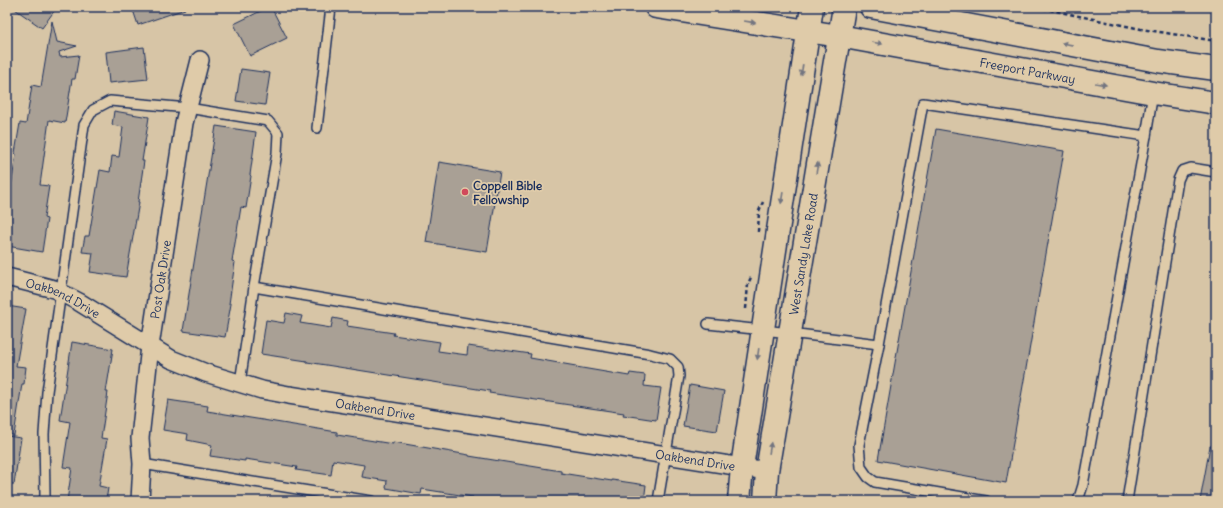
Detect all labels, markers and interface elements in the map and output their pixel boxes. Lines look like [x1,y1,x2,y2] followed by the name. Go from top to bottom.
[744,19,756,25] one-way arrow
[871,40,883,46] one-way arrow
[1061,40,1073,46] one-way arrow
[979,54,1077,86] street label: Freeport Parkway
[799,64,805,76] one-way arrow
[1095,81,1108,87] one-way arrow
[814,162,820,174] one-way arrow
[473,178,543,208] place label: Coppell Bible Fellowship
[460,187,470,197] marker: Coppell Bible Fellowship
[779,192,785,204] one-way arrow
[786,192,821,316] street label: West Sandy Lake Road
[147,239,174,320] street label: Post Oak Drive
[24,275,103,321] street label: Oakbend Drive
[755,348,761,360] one-way arrow
[334,395,416,422] street label: Oakbend Drive
[767,442,773,454] one-way arrow
[654,446,736,473] street label: Oakbend Drive

